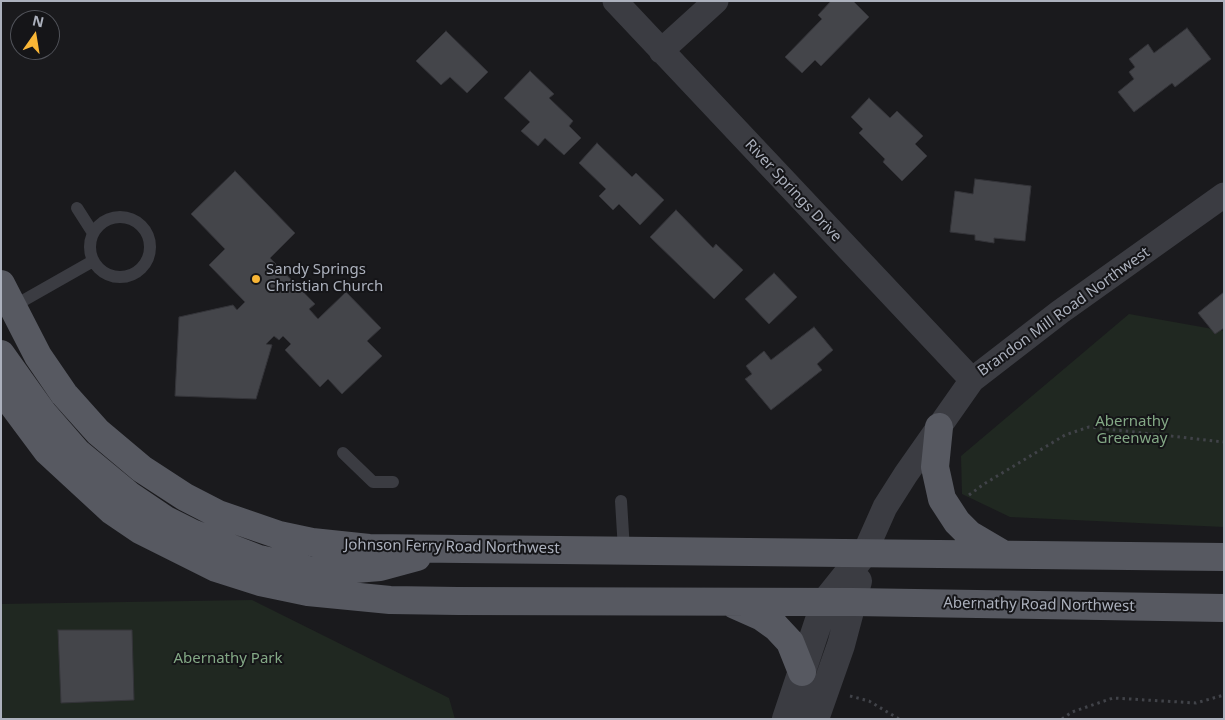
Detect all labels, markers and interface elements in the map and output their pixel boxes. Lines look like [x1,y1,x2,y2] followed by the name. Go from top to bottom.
[10,10,60,60] north arrow
[31,10,46,31] text: N
[741,136,845,246] street label: River Springs Drive
[975,244,1153,380] street label: Brandon Mill Road Northwest
[266,261,383,296] place label: Sandy Springs Christian Church
[250,273,262,285] marker: Sandy Springs Christian Church
[1095,413,1169,448] park label: Abernathy Greenway
[344,536,560,558] street label: Johnson Ferry Road Northwest
[943,594,1135,616] street label: Abernathy Road Northwest
[173,650,283,668] park label: Abernathy Park

